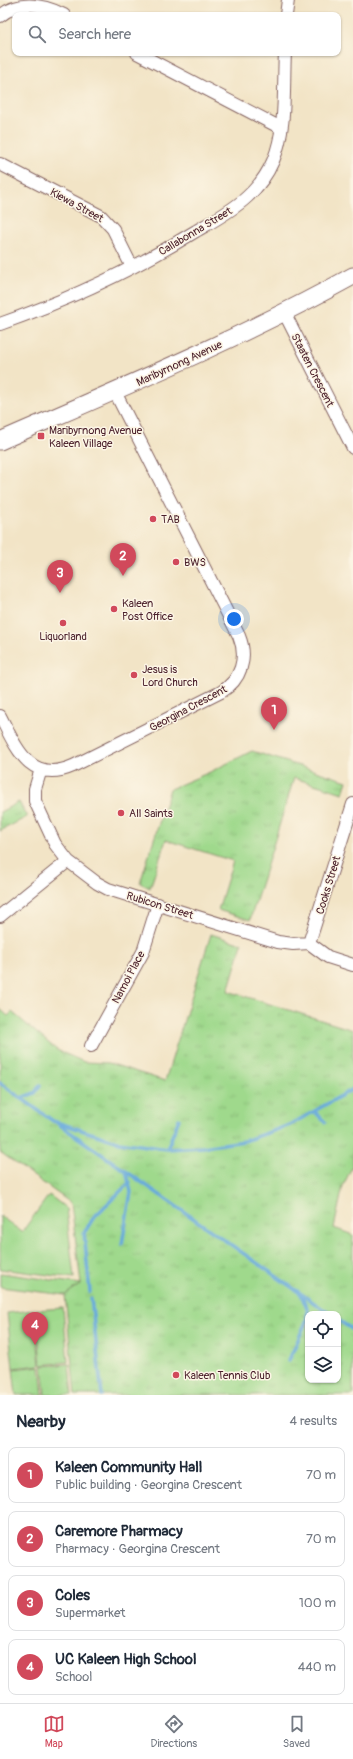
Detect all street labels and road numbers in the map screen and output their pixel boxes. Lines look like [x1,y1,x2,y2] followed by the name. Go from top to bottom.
[48,186,106,226] street label: Kiewa Street
[156,204,235,258] street label: Callabonna Street
[288,331,337,410] street label: Staaten Crescent
[134,338,225,389] street label: Maribyrnong Avenue
[147,682,230,734] street label: Georgina Crescent
[313,854,344,916] street label: Cooks Street
[125,889,195,922] street label: Rubicon Street
[109,948,148,1006] street label: Namoi Place

